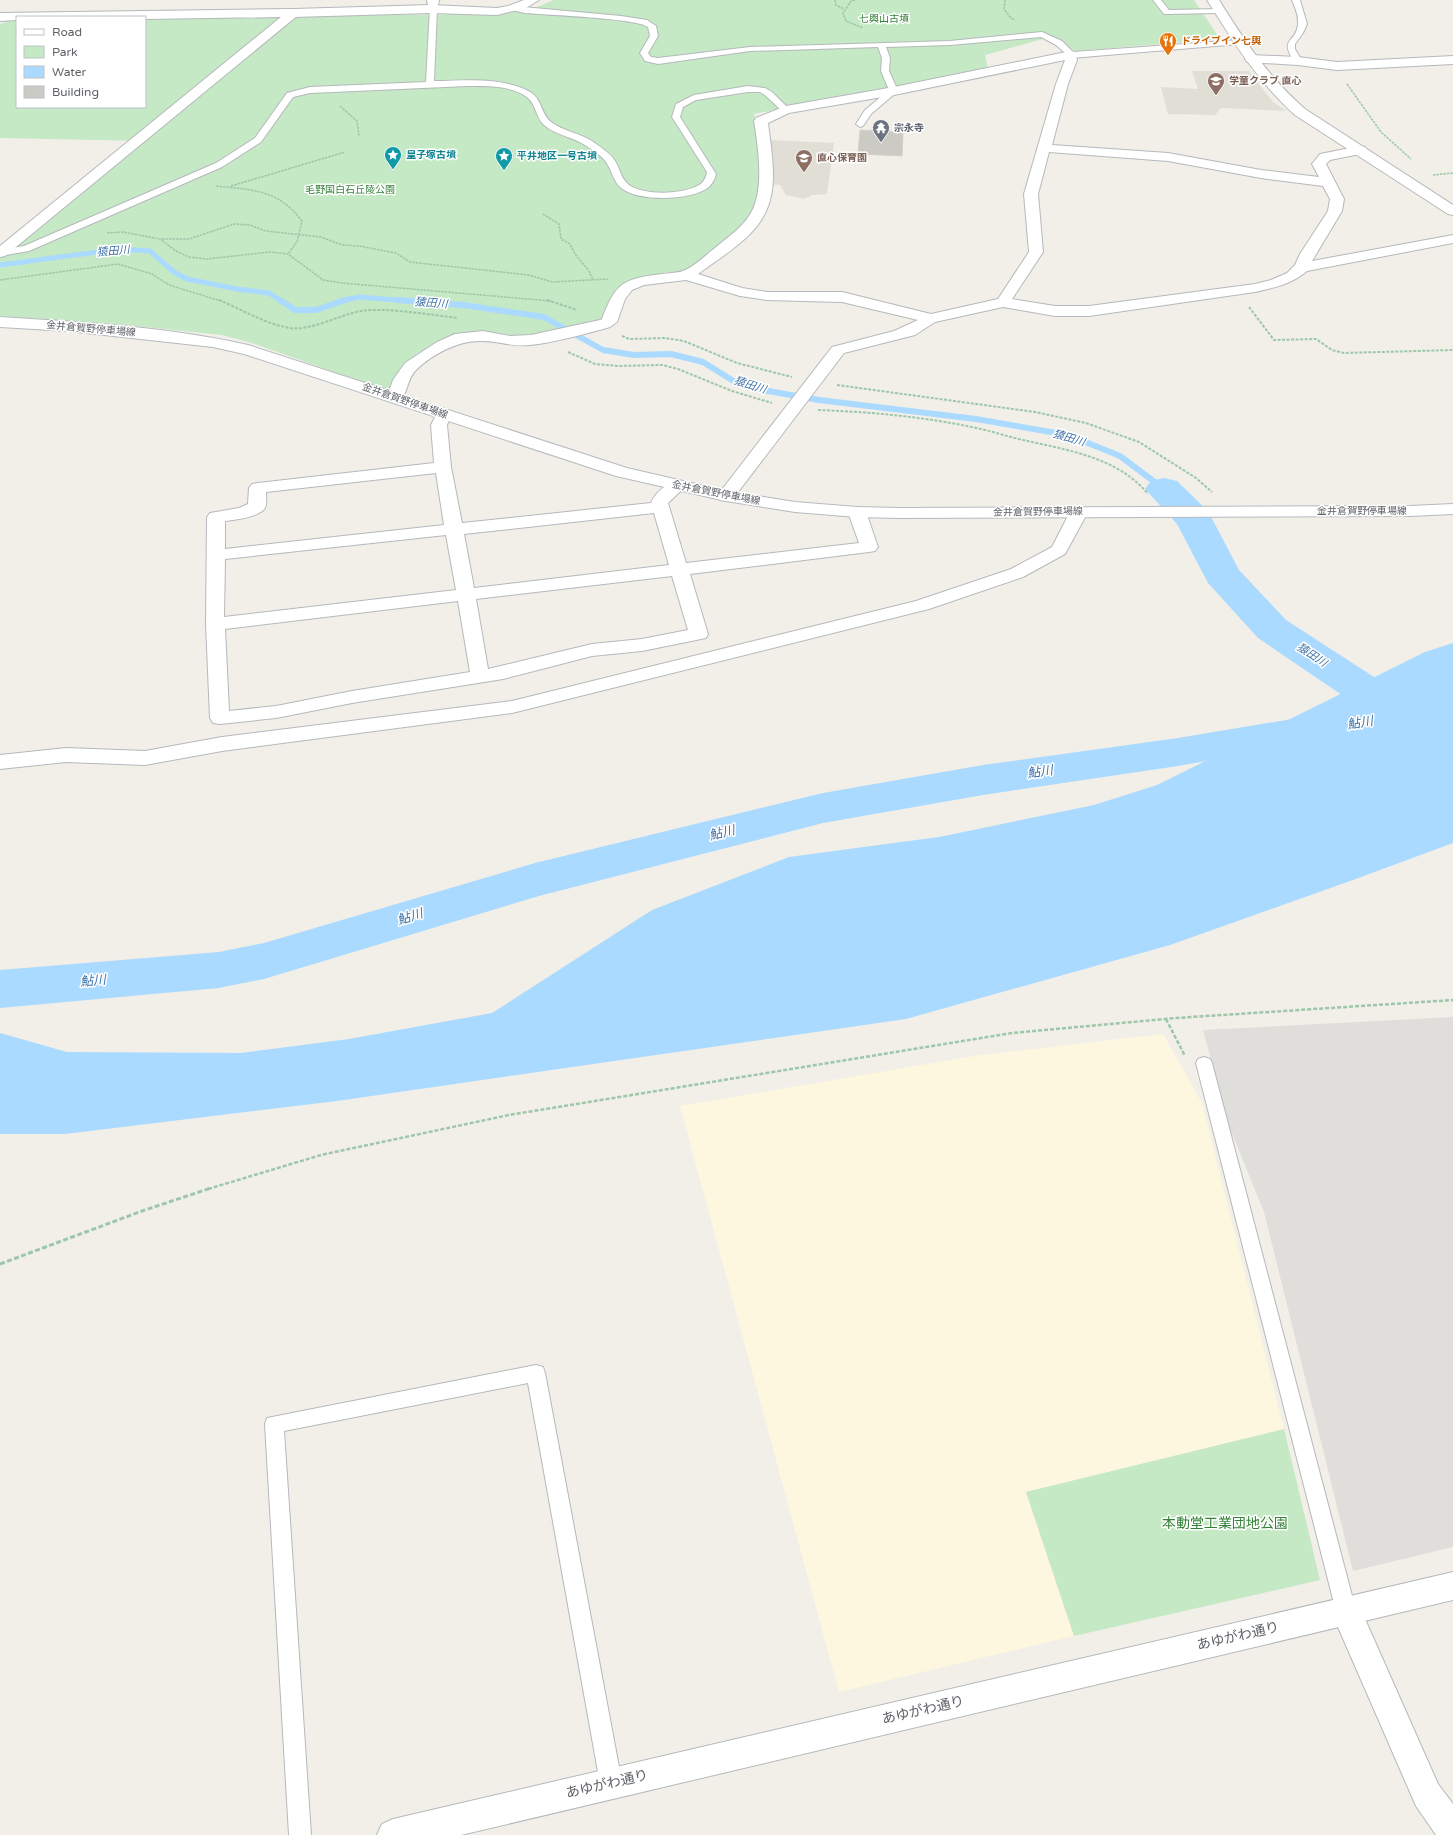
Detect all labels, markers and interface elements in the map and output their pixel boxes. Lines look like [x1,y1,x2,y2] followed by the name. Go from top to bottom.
[859,13,909,25] park label: 七輿山古墳
[16,16,146,108] legend
[52,25,82,39] text: Road
[1158,31,1178,56] restaurant icon: ドライブイン七輿
[1181,35,1262,47] place label: ドライブイン七輿
[52,45,78,59] text: Park
[52,65,87,79] text: Water
[1206,71,1226,96] school or university icon: 学童クラブ 直心
[1229,75,1302,87] place label: 学童クラブ 直心
[52,85,99,99] text: Building
[871,118,891,143] temple icon: 宗永寺
[894,122,924,134] place label: 宗永寺
[383,145,403,170] place icon: 皇子塚古墳
[494,146,514,171] place icon: 平井地区一号古墳
[794,148,814,173] school or university icon: 直心保育園
[406,149,457,161] place label: 皇子塚古墳
[517,150,598,162] place label: 平井地区一号古墳
[817,152,867,164] place label: 直心保育園
[305,184,395,196] park label: 毛野国白石丘陵公園
[96,243,131,259] water label: 猿田川
[414,295,449,311] water label: 猿田川
[46,319,136,339] street label: 金井倉賀野停車場線
[732,374,769,397] water label: 猿田川
[360,381,450,421] street label: 金井倉賀野停車場線
[1051,427,1088,449] water label: 猿田川
[671,479,761,507] street label: 金井倉賀野停車場線
[993,505,1083,519] street label: 金井倉賀野停車場線
[1317,505,1407,517] street label: 金井倉賀野停車場線
[1295,640,1330,670] water label: 猿田川
[1346,713,1376,733] water label: 鮎川
[1026,762,1056,782] water label: 鮎川
[707,822,738,844] water label: 鮎川
[395,905,427,928] water label: 鮎川
[79,972,109,990] water label: 鮎川
[1162,1515,1288,1532] park label: 本動堂工業団地公園
[1195,1618,1281,1654] street label: あゆがわ通り
[880,1692,966,1728] street label: あゆがわ通り
[564,1766,650,1802] street label: あゆがわ通り

